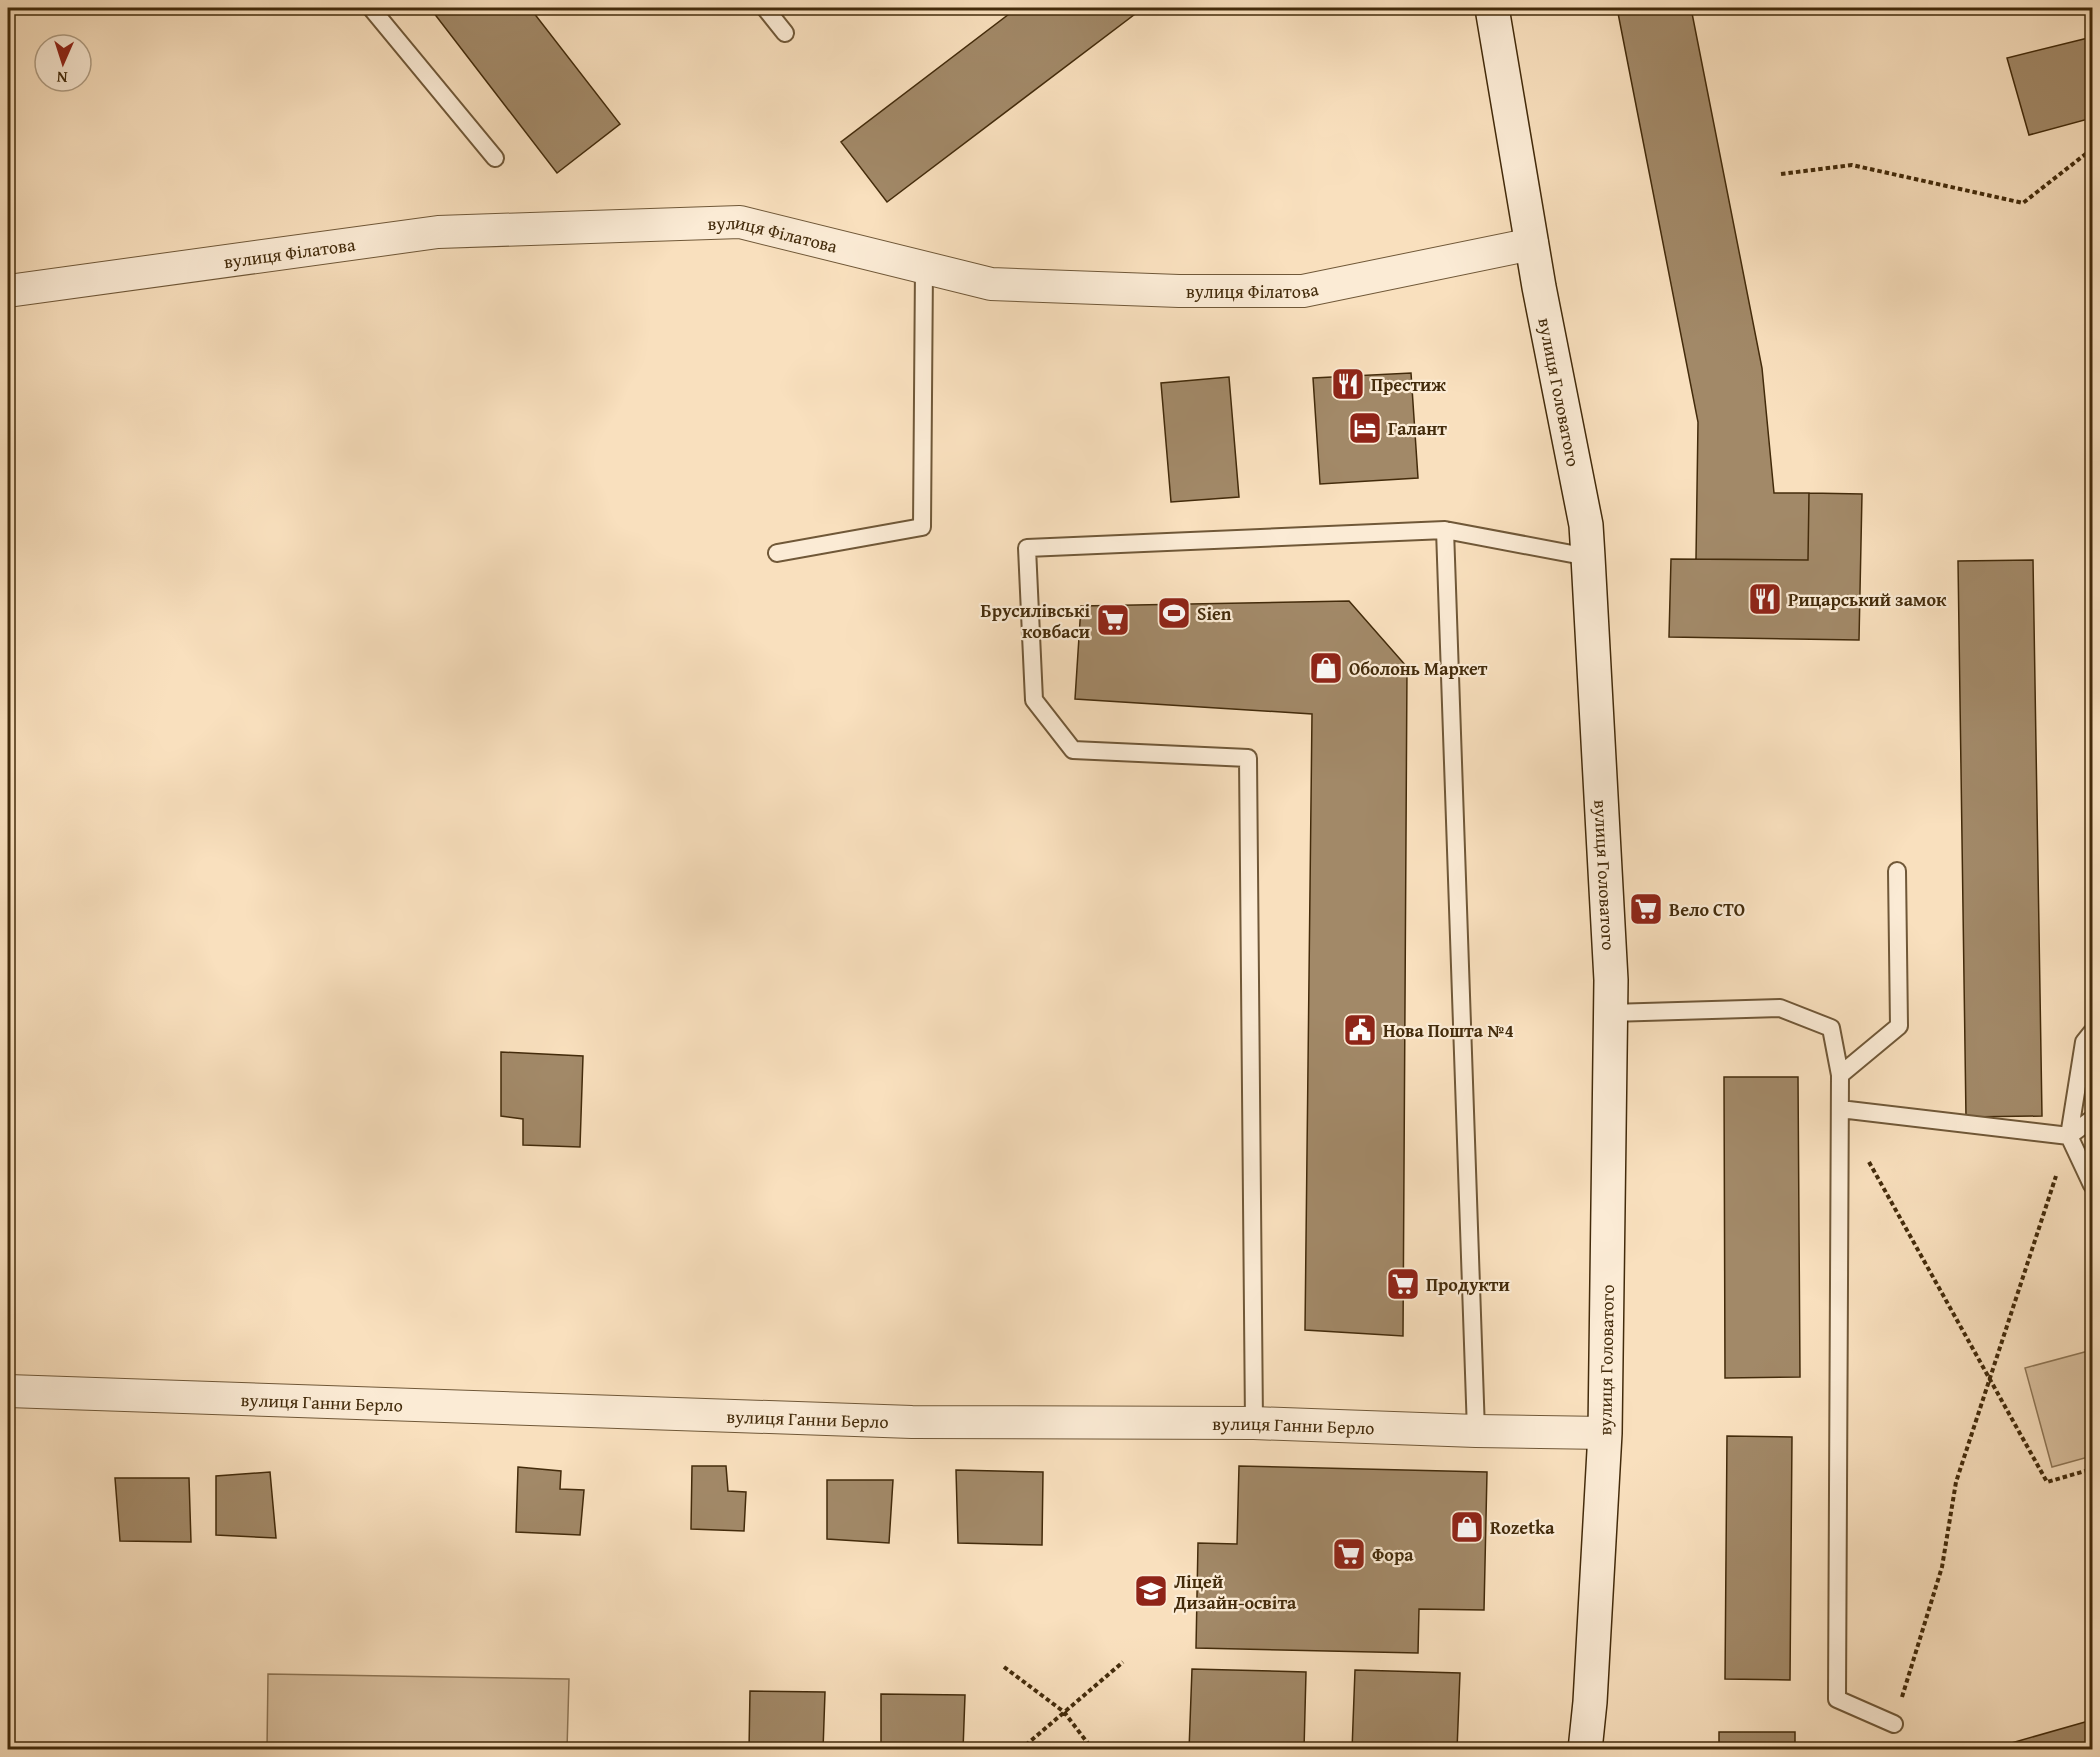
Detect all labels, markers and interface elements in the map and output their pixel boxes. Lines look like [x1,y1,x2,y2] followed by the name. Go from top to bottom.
[33,33,93,93] north arrow
[56,66,68,90] text: N
[707,208,841,259] street label: вулиця Філатова
[222,230,357,275] street label: вулиця Філатова
[1186,275,1321,305] street label: вулиця Філатова
[1532,315,1588,469] street label: вулиця Головатого
[1330,366,1366,402] restaurant icon: Престиж
[1371,371,1446,398] place label: Престиж
[1347,410,1383,446] hotel icon: Галант
[1388,415,1447,442] place label: Галант
[1747,581,1783,617] restaurant icon: Рицарський замок
[1788,586,1947,613] place label: Рицарський замок
[1156,595,1192,631] sports icon: Sien
[981,597,1090,645] place label: Брусилівські ковбаси
[1197,600,1232,627] place label: Sien
[1095,602,1131,638] supermarket icon: Брусилівські ковбаси
[1308,650,1344,686] shop icon: Оболонь Маркет
[1349,655,1488,682] place label: Оболонь Маркет
[1588,799,1623,951] street label: вулиця Головатого
[1628,891,1664,927] supermarket icon: Вело СТО
[1669,896,1745,923] place label: Вело СТО
[1342,1012,1378,1048] public building icon: Нова Пошта №4
[1383,1017,1514,1044] place label: Нова Пошта №4
[1385,1266,1421,1302] supermarket icon: Продукти
[1426,1271,1510,1298] place label: Продукти
[1591,1284,1621,1436] street label: вулиця Головатого
[240,1385,403,1418] street label: вулиця Ганни Берло
[726,1402,889,1435] street label: вулиця Ганни Берло
[1212,1409,1375,1441] street label: вулиця Ганни Берло
[1449,1509,1485,1545] shop icon: Rozetka
[1490,1514,1555,1541] place label: Rozetka
[1331,1536,1367,1572] supermarket icon: Фора
[1372,1541,1414,1568] place label: Фора
[1173,1568,1297,1616] place label: Ліцей Дизайн-освіта
[1133,1573,1169,1609] school or university icon: Ліцей Дизайн-освіта

